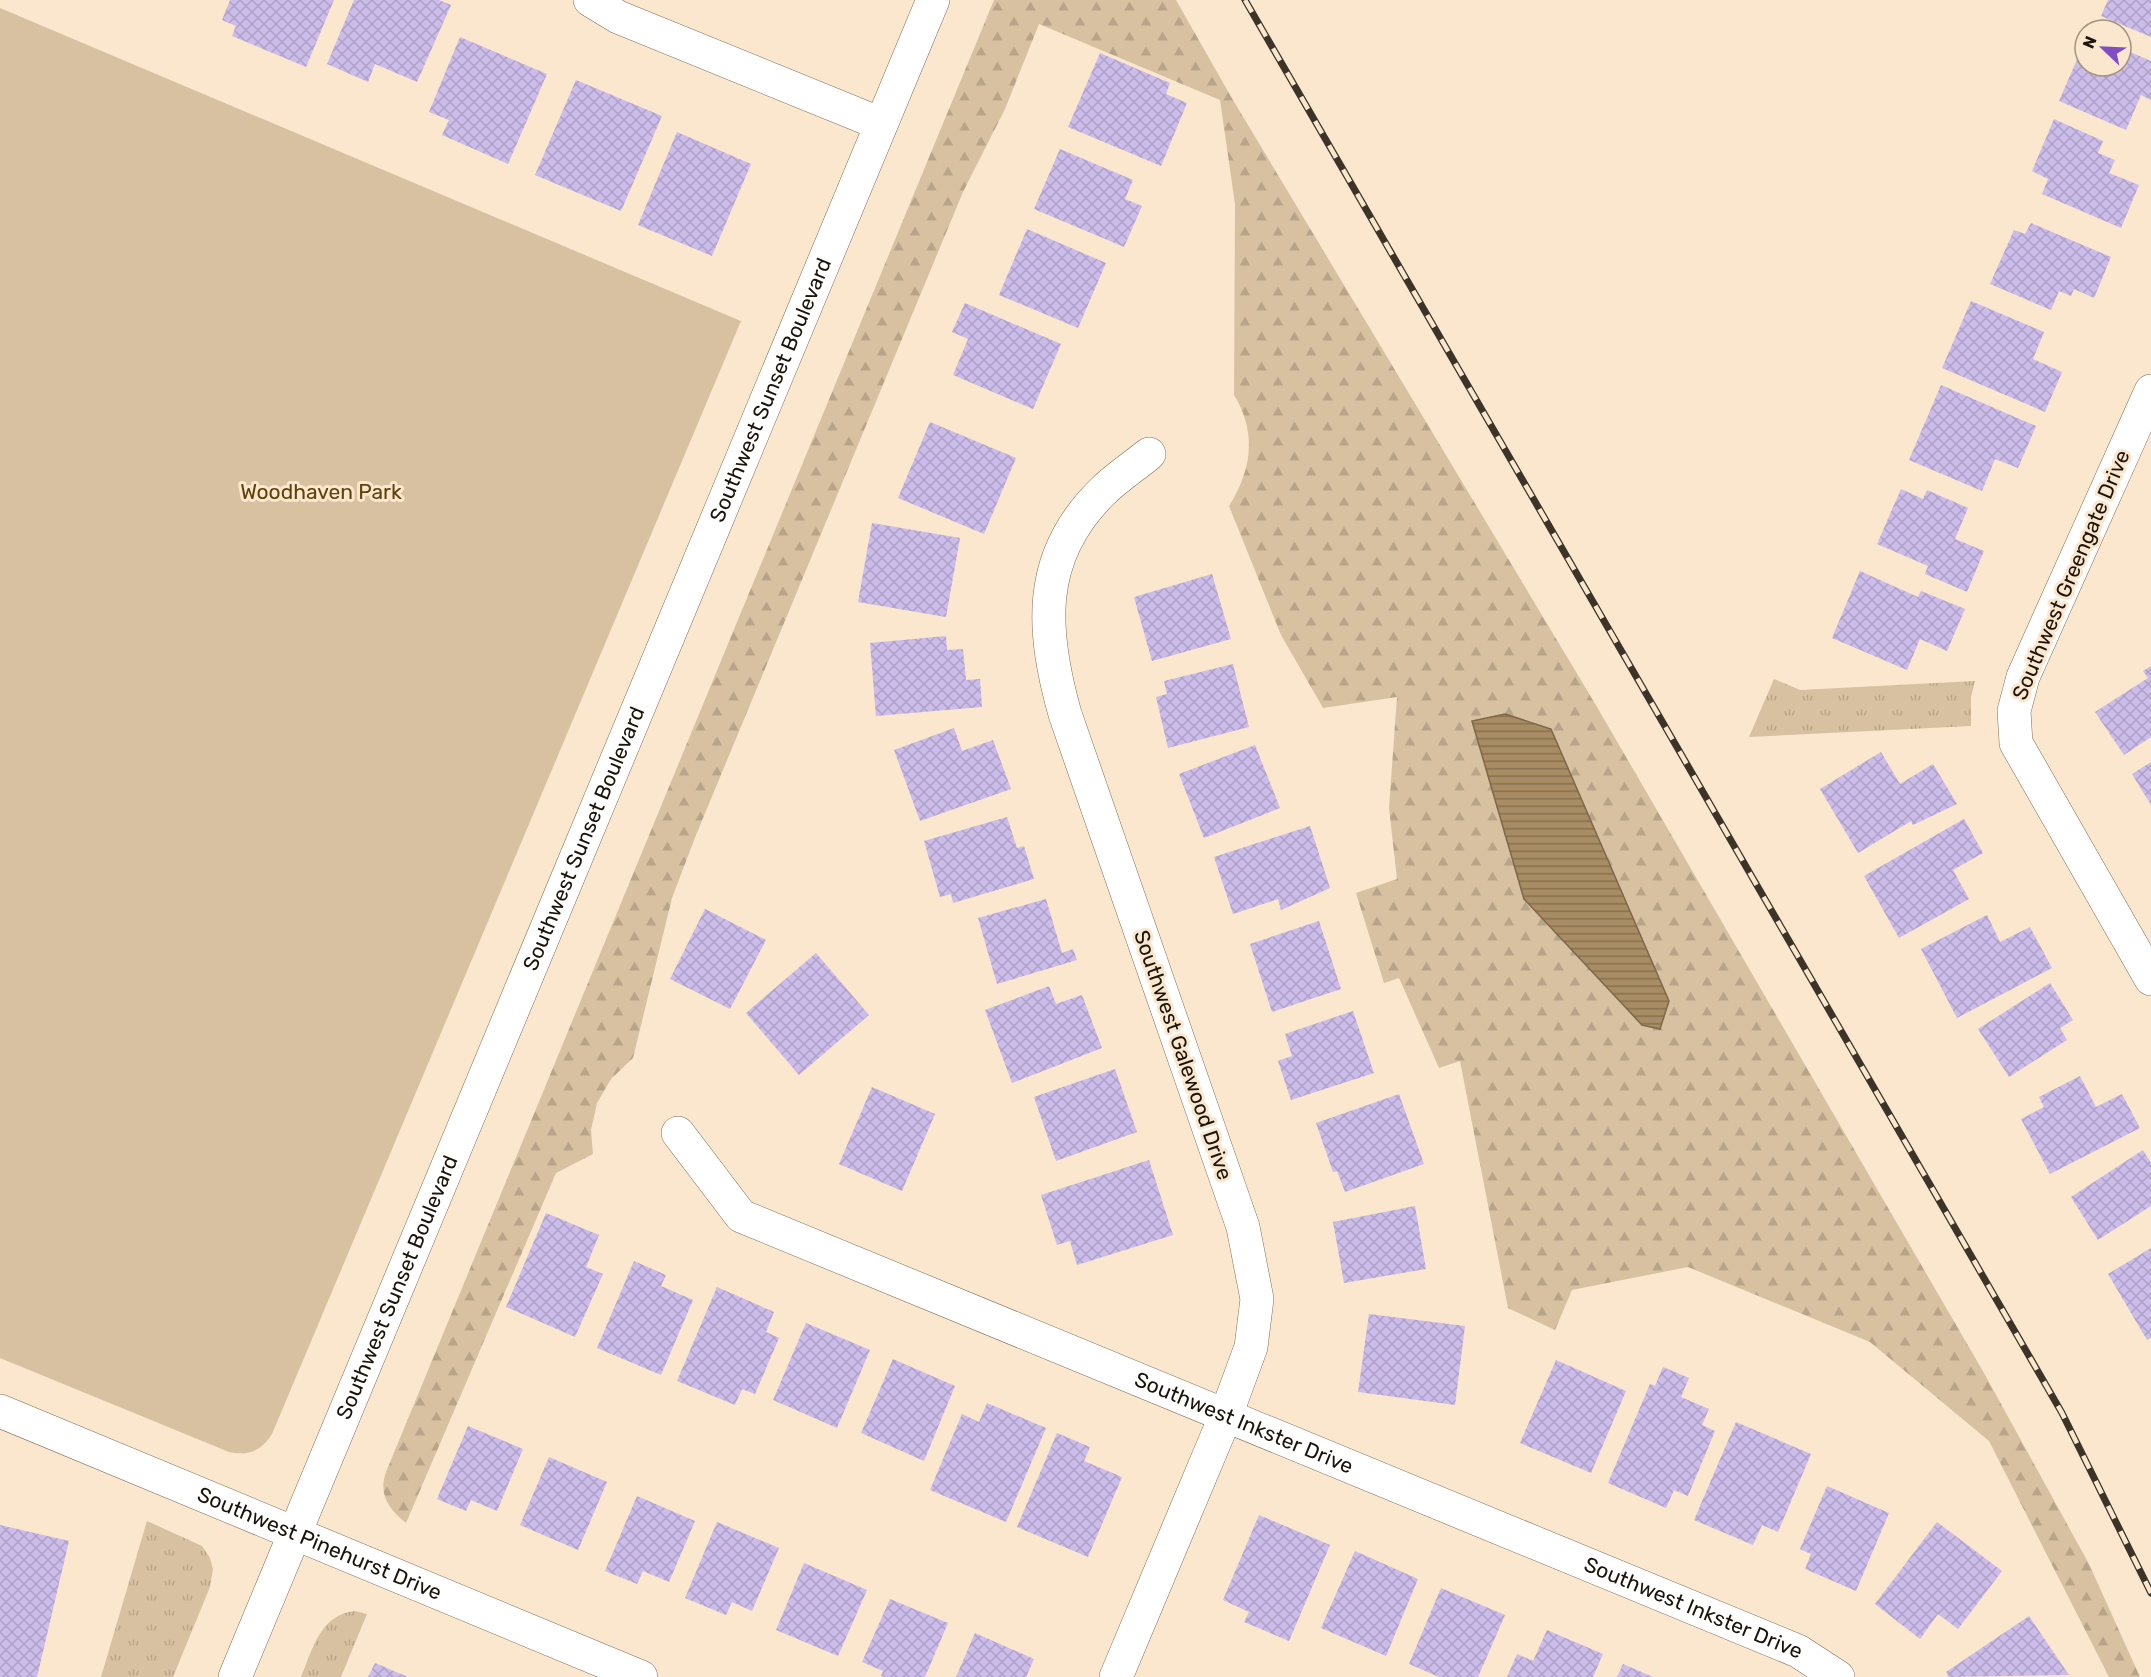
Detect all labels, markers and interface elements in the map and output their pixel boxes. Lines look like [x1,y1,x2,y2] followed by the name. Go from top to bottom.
[2073,18,2133,78] north arrow
[2079,33,2101,51] text: N
[704,254,836,526] street label: Southwest Sunset Boulevard
[2006,446,2135,703] street label: Southwest Greengate Drive
[240,479,402,504] park label: Woodhaven Park
[517,703,649,974] street label: Southwest Sunset Boulevard
[1129,927,1238,1183] street label: Southwest Galewood Drive
[331,1151,463,1423] street label: Southwest Sunset Boulevard
[1131,1366,1357,1479] street label: Southwest Inkster Drive
[194,1481,446,1605] street label: Southwest Pinehurst Drive
[1580,1551,1807,1664] street label: Southwest Inkster Drive

